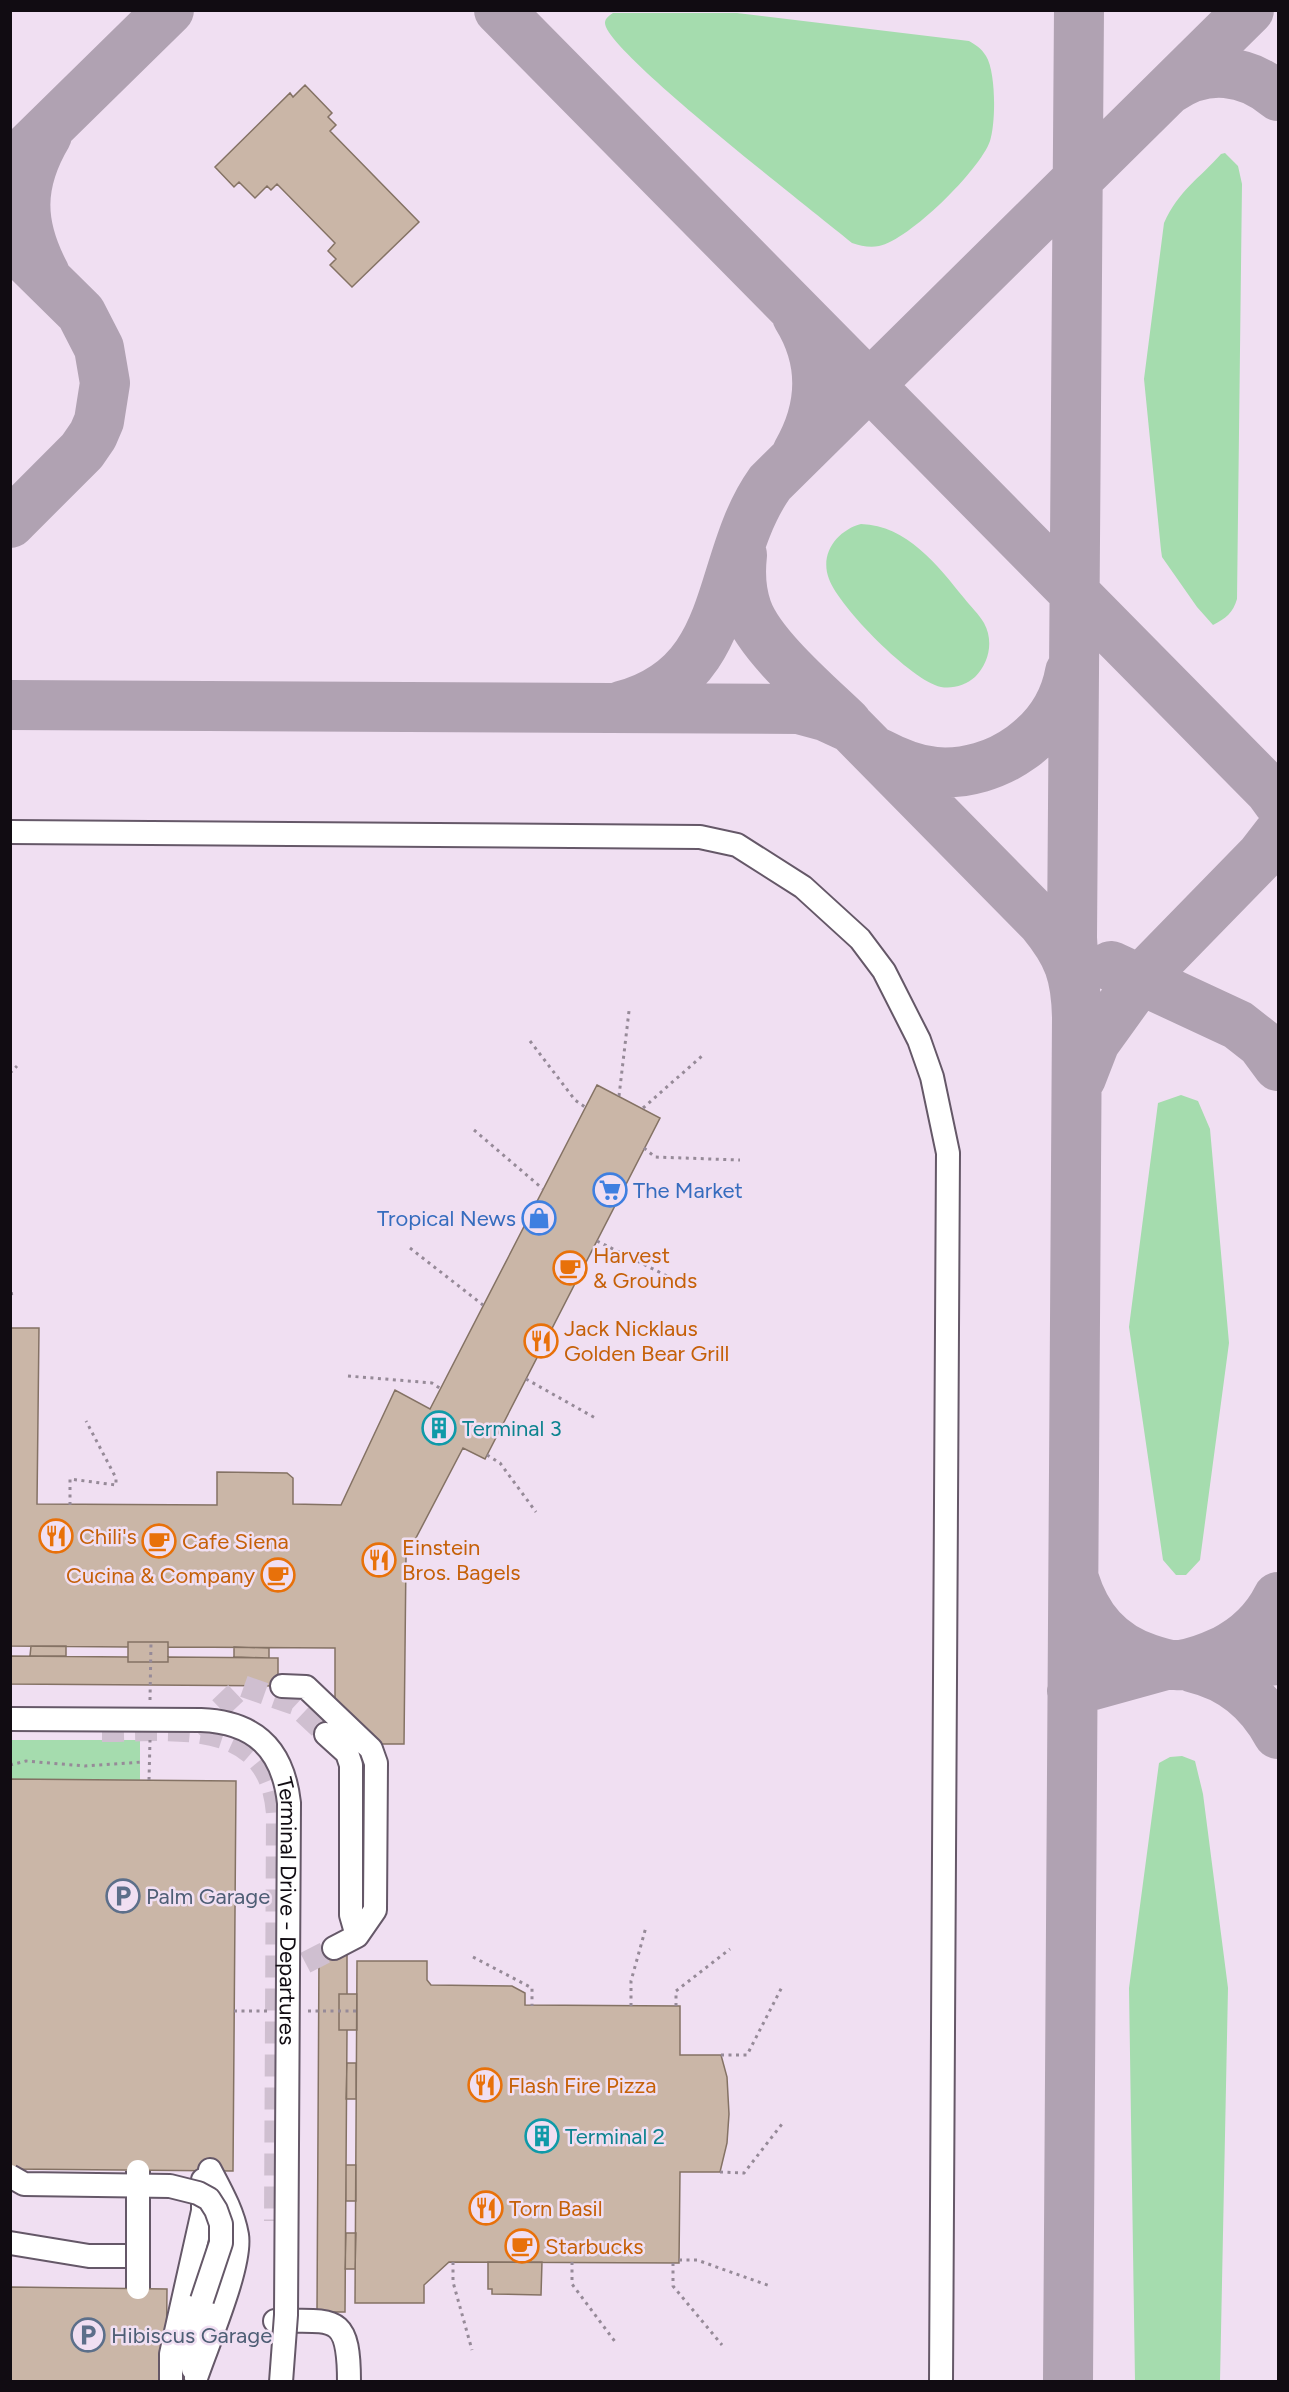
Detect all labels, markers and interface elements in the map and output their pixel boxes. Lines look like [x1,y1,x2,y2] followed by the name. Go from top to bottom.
[592,1172,628,1208] supermarket icon: The Market
[633,1177,743,1204] place label: The Market
[521,1200,557,1236] shop icon: Tropical News
[377,1205,516,1232] place label: Tropical News
[593,1242,697,1294] place label: Harvest & Grounds
[552,1250,588,1286] cafe icon: Harvest & Grounds
[564,1315,729,1367] place label: Jack Nicklaus Golden Bear Grill
[523,1323,559,1359] restaurant icon: Jack Nicklaus Golden Bear Grill
[421,1410,457,1446] building icon: Terminal 3
[462,1415,562,1442] place label: Terminal 3
[38,1518,74,1554] restaurant icon: Chili's
[79,1523,137,1550] place label: Chili's
[141,1523,177,1559] cafe icon: Cafe Siena
[182,1528,289,1555] place label: Cafe Siena
[402,1534,521,1586] place label: Einstein Bros. Bagels
[361,1542,397,1578] restaurant icon: Einstein Bros. Bagels
[260,1557,296,1593] cafe icon: Cucina & Company
[66,1562,255,1589] place label: Cucina & Company
[271,1774,303,2045] street label: Terminal Drive - Departures
[105,1878,141,1914] parking icon: Palm Garage
[146,1883,270,1910] place label: Palm Garage
[467,2067,503,2103] restaurant icon: Flash Fire Pizza
[508,2072,657,2099] place label: Flash Fire Pizza
[524,2118,560,2154] building icon: Terminal 2
[565,2123,665,2150] place label: Terminal 2
[468,2190,504,2226] restaurant icon: Torn Basil
[509,2195,603,2222] place label: Torn Basil
[504,2228,540,2264] cafe icon: Starbucks
[545,2233,643,2260] place label: Starbucks
[70,2317,106,2353] parking icon: Hibiscus Garage
[111,2322,272,2349] place label: Hibiscus Garage

